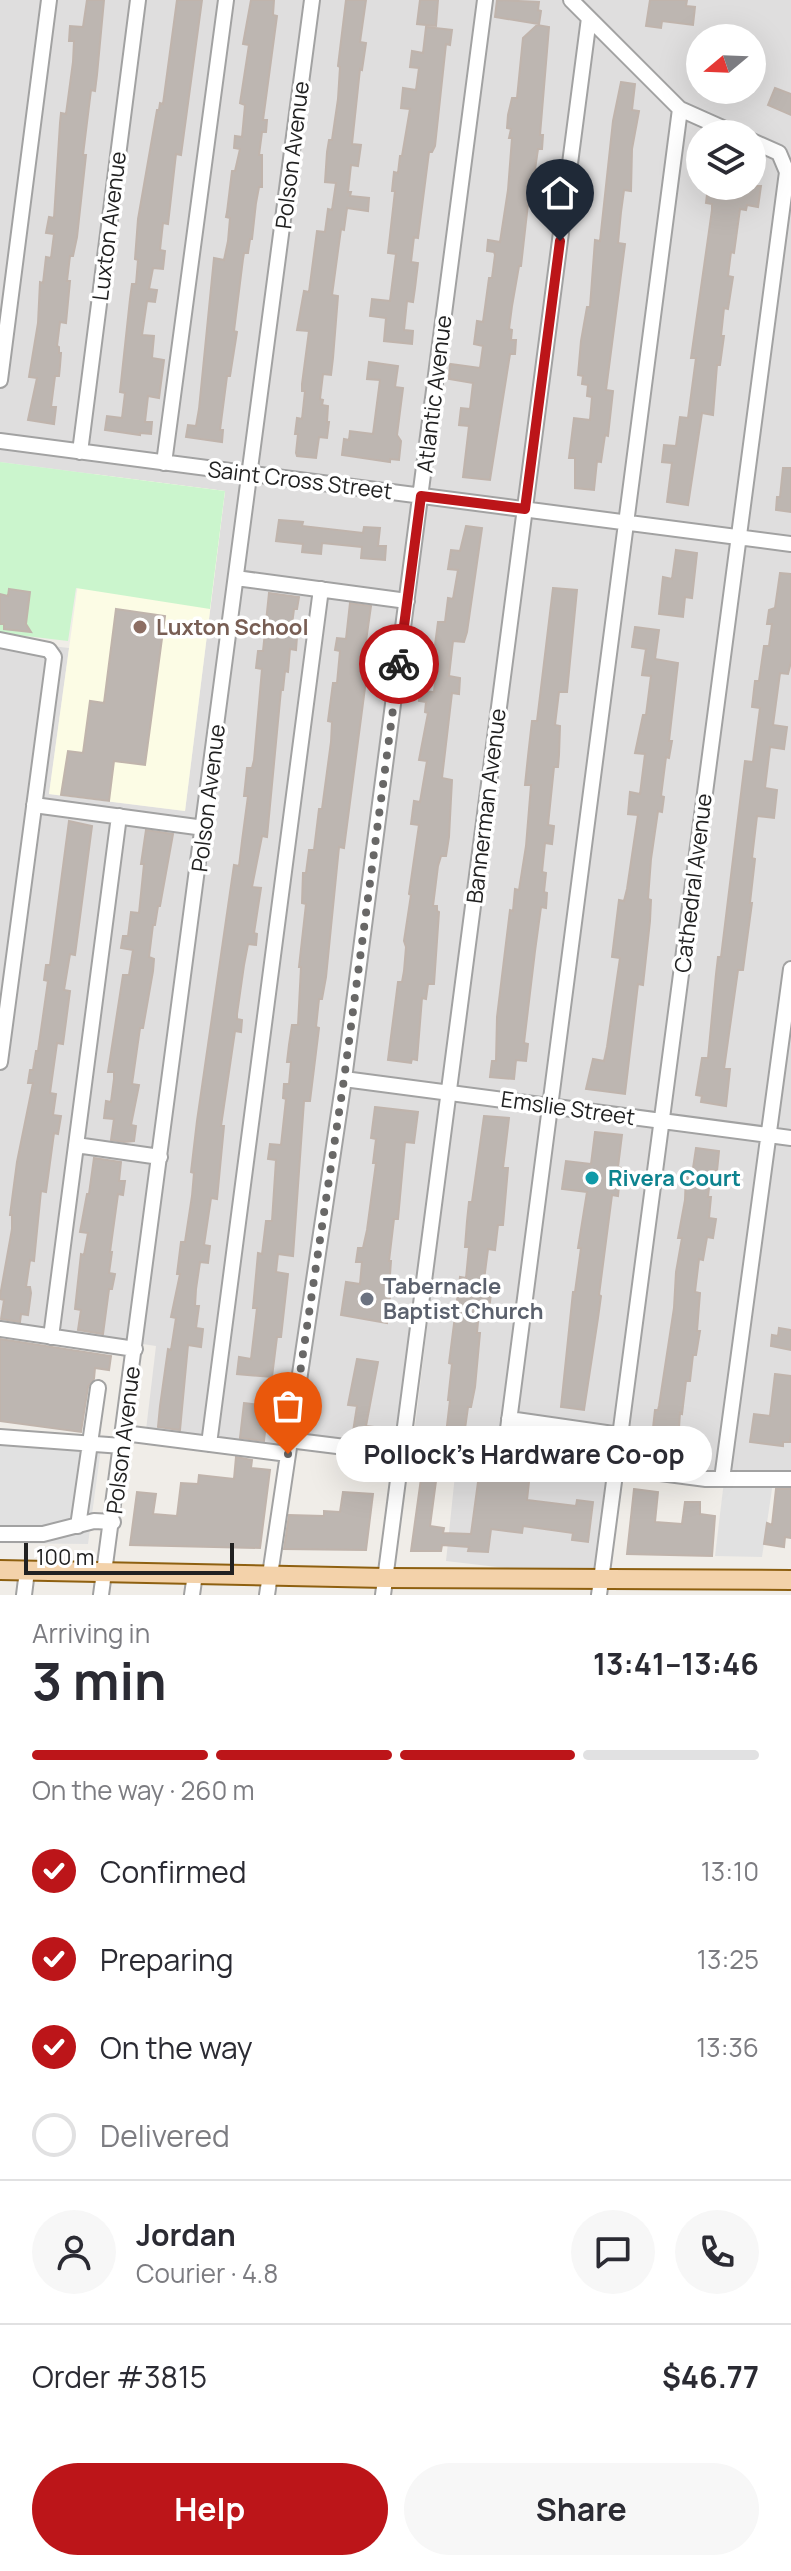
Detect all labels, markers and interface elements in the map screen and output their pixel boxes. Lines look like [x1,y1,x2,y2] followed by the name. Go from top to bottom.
[686,24,766,104] north arrow
[686,24,766,200] map controls
[268,79,316,231] street label: Polson Avenue
[686,120,766,200] button: layers
[85,150,133,302] street label: Luxton Avenue
[526,159,594,241] pin
[538,171,582,215] icon: home
[409,313,459,475] street label: Atlantic Avenue
[206,454,394,506] street label: Saint Cross Street
[156,612,309,642] place label: Luxton School
[131,618,149,636] marker: Luxton School
[359,624,439,704] courier
[377,642,421,686] icon: bike
[459,707,513,905] street label: Bannerman Avenue
[184,722,232,874] street label: Polson Avenue
[667,792,719,974] street label: Cathedral Avenue
[499,1084,637,1132] street label: Emslie Street
[608,1163,741,1193] place label: Rivera Court
[583,1169,601,1187] marker: Rivera Court
[383,1271,543,1326] place label: Tabernacle Baptist Church
[358,1290,376,1308] marker: Tabernacle Baptist Church
[99,1364,147,1516] street label: Polson Avenue
[254,1372,322,1454] pin
[266,1384,310,1428] icon: bag
[336,1426,712,1482] callout: Pollock's Hardware Co-op
[364,1436,684,1472] text: Pollock's Hardware Co-op
[24,1539,234,1575] scale bar
[36,1542,94,1572] text: 100 m
[32,1615,150,1651] text: Arriving in
[593,1643,759,1684] text: 13:41–13:46
[32,1645,167,1716] text: 3 min
[32,1772,255,1808] text: On the way · 260 m
[32,1849,76,1893] icon: check
[100,1851,247,1892] text: Confirmed
[701,1853,759,1889] text: 13:10
[32,1937,76,1981] icon: check
[100,1939,234,1980] text: Preparing
[697,1941,759,1977] text: 13:25
[32,2025,76,2069] icon: check
[100,2027,253,2068] text: On the way
[696,2029,759,2065] text: 13:36
[100,2115,230,2156] text: Delivered
[32,2210,116,2294] button: person
[571,2210,655,2294] button: chat
[675,2210,759,2294] button: phone
[136,2214,236,2255] text: Jordan
[136,2255,278,2291] text: Courier · 4.8
[32,2356,207,2397] text: Order #3815
[662,2356,759,2397] text: $46.77
[32,2463,388,2555] button: Help
[404,2463,759,2555] button: Share

